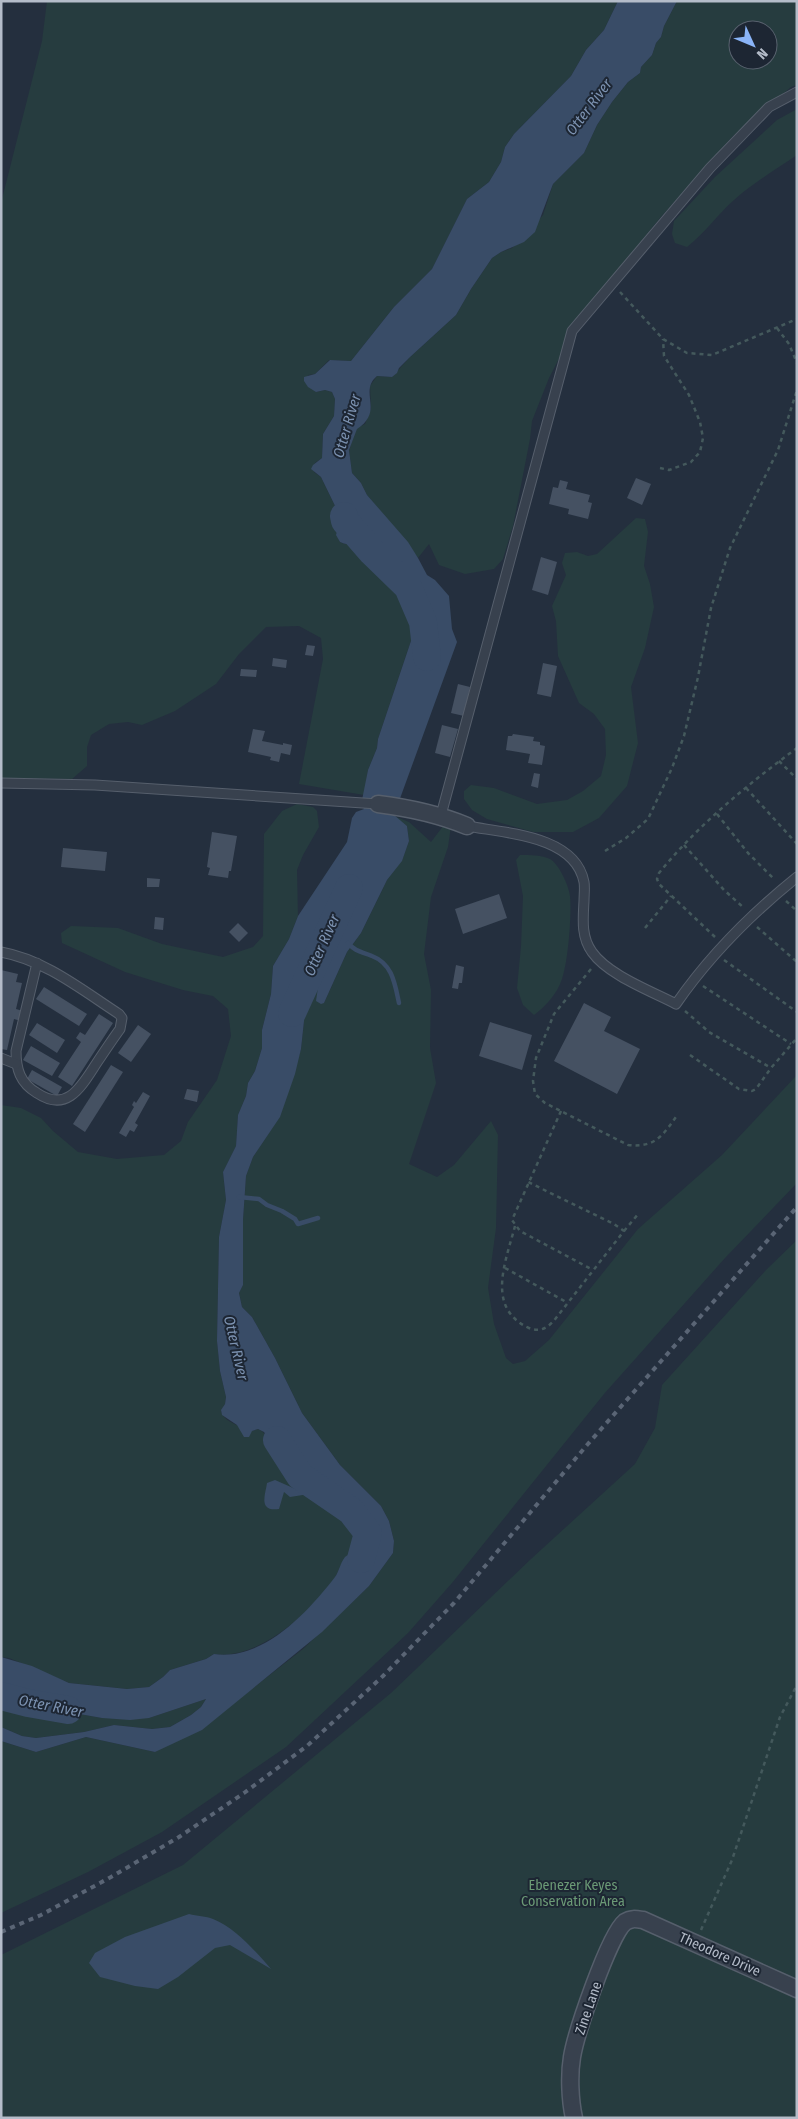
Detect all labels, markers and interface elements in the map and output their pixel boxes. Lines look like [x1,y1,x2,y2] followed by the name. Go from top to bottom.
[728,20,778,70] north arrow
[753,45,771,63] text: N
[562,75,616,139] water label: Otter River
[329,391,365,460] water label: Otter River
[300,911,344,979] water label: Otter River
[220,1314,252,1383] water label: Otter River
[17,1691,86,1721] water label: Otter River
[521,1877,625,1910] park label: Ebenezer Keyes Conservation Area
[676,1929,763,1980] street label: Theodore Drive
[571,1979,605,2037] street label: Zine Lane

